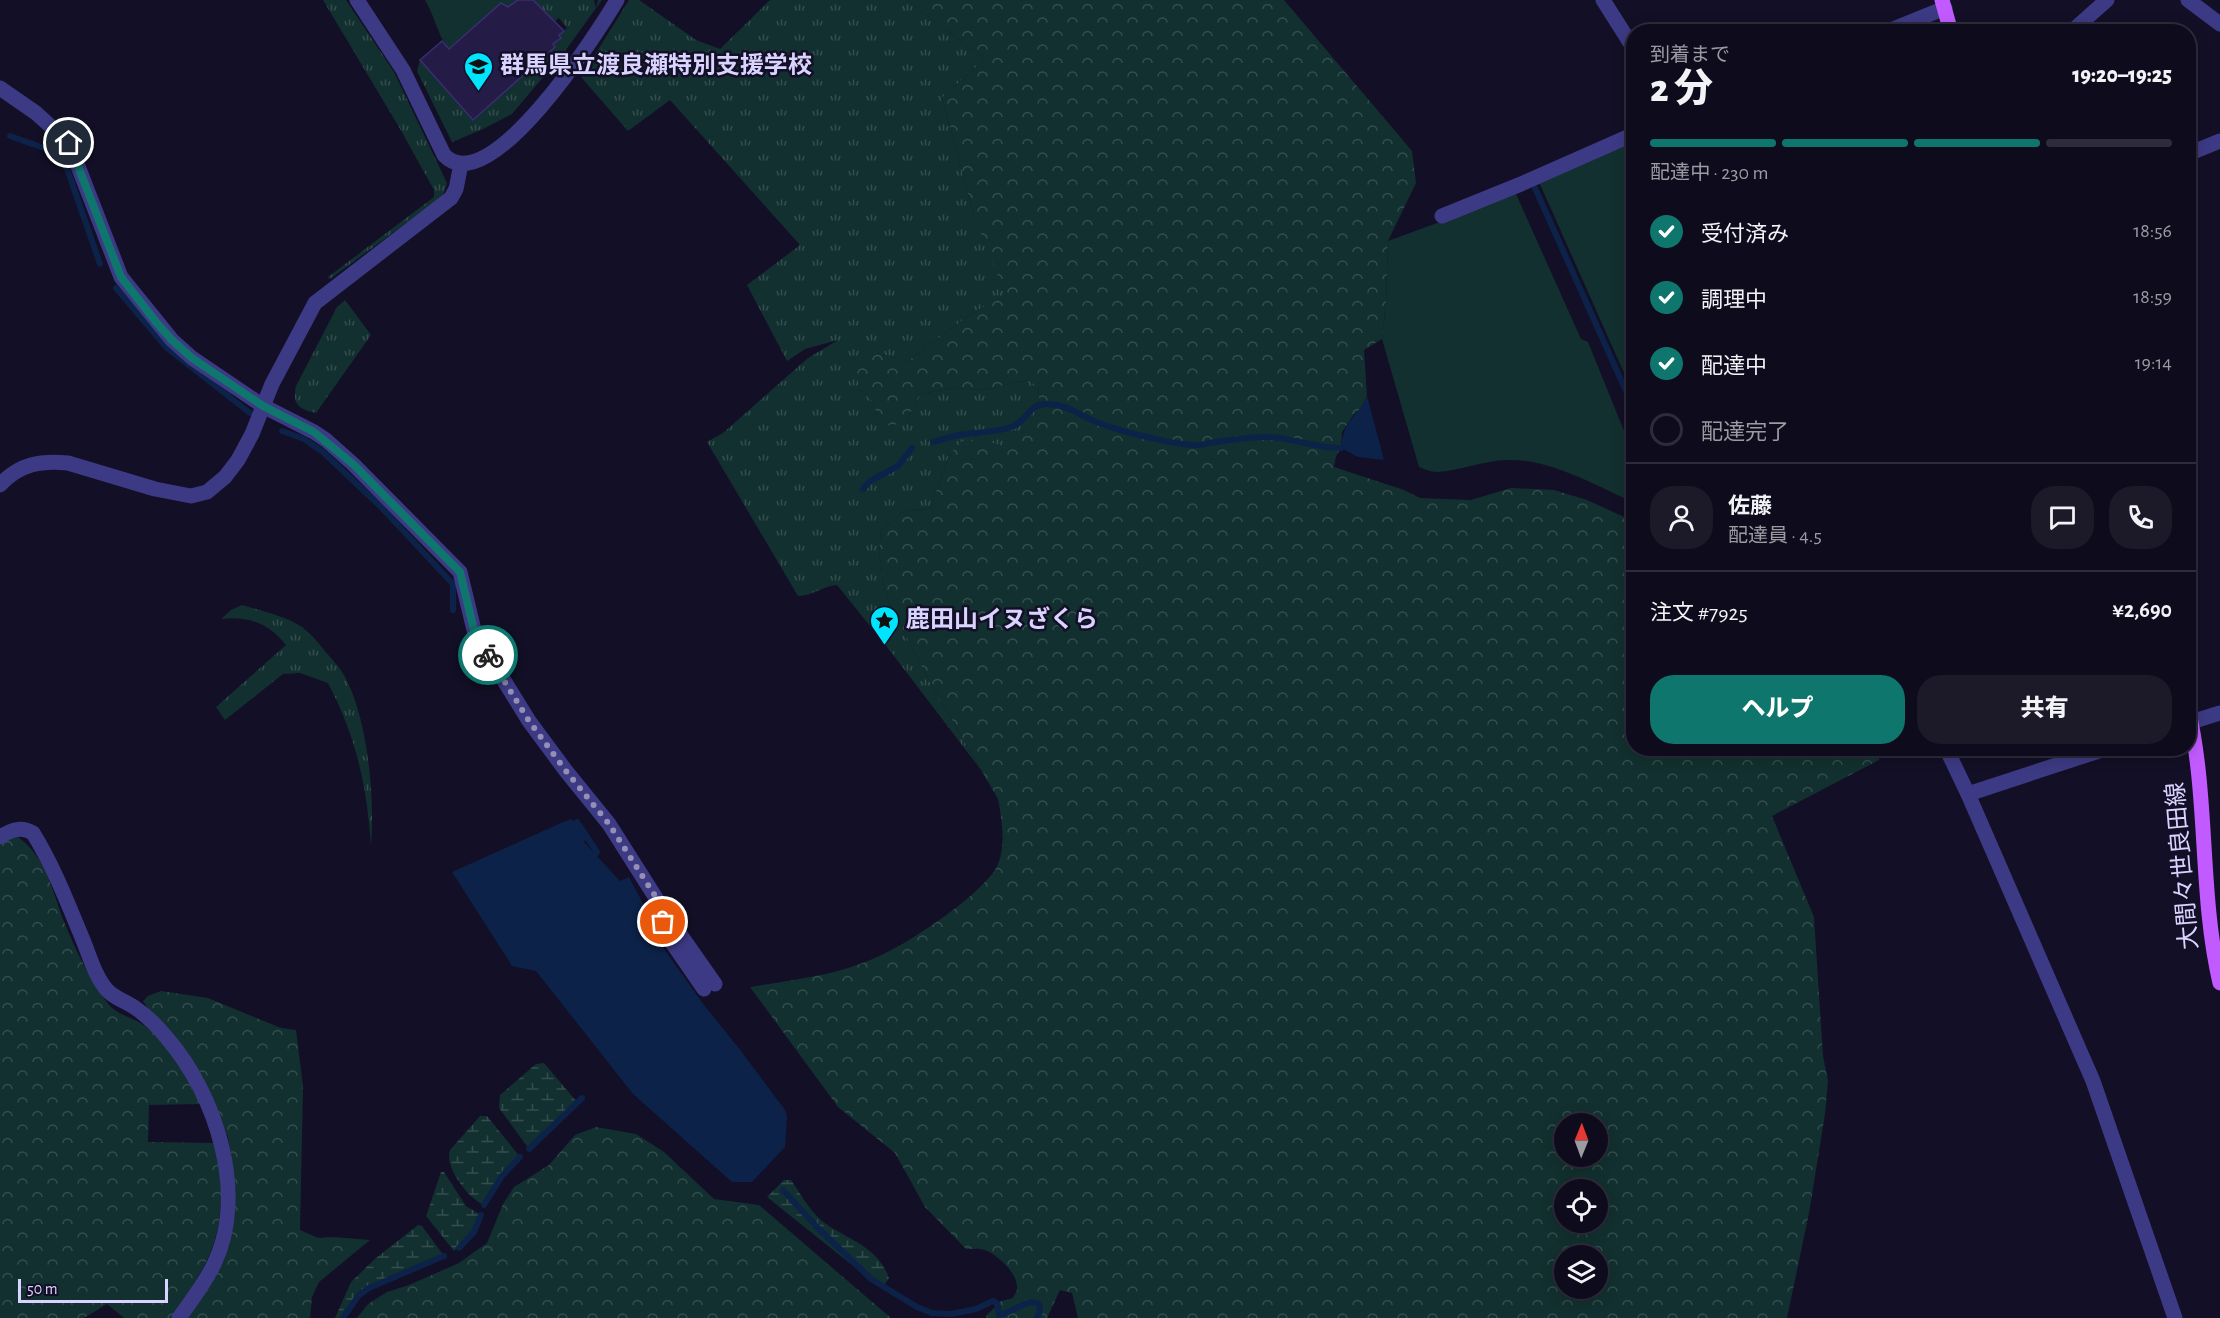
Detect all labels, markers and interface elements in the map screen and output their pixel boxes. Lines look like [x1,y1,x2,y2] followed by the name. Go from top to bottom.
[1650,45,1730,65] text: 到着まで
[463,50,495,92] school or university icon: 群馬県立渡良瀬特別支援学校
[500,52,812,78] place label: 群馬県立渡良瀬特別支援学校
[2072,64,2172,86] text: 19:20–19:25
[1650,70,1713,109] text: 2 分
[43,117,94,168] pin
[52,126,85,159] icon: home
[1650,163,1768,183] text: 配達中 · 230 m
[1650,215,1683,248] icon: check
[2133,221,2172,241] text: 18:56
[1701,223,1789,245] text: 受付済み
[1650,281,1683,314] icon: check
[2133,287,2172,307] text: 18:59
[1701,289,1767,311] text: 調理中
[1650,347,1683,380] icon: check
[2135,353,2172,373] text: 19:14
[1701,355,1767,377] text: 配達中
[1701,421,1789,443] text: 配達完了
[1650,486,1713,549] button: person
[2031,486,2094,549] button: chat
[2109,486,2172,549] button: phone
[1728,495,1772,517] text: 佐藤
[1728,526,1822,546] text: 配達員 · 4.5
[2112,599,2172,621] text: ¥2,690
[1650,602,1748,624] text: 注文 #7925
[869,604,901,646] place icon: 鹿田山イヌざくら
[906,606,1098,632] place label: 鹿田山イヌざくら
[458,625,518,685] courier
[472,639,505,672] icon: bike
[1650,675,1905,744] button: ヘルプ
[1917,675,2172,744] button: 共有
[2162,781,2202,951] street label: 大間々世良田線
[637,896,688,947] pin
[646,905,679,938] icon: bag
[1554,1113,1608,1167] north arrow
[1554,1113,1608,1299] map controls
[1554,1179,1608,1233] button: locate
[1554,1245,1608,1299] button: layers
[18,1276,168,1304] scale bar
[27,1281,58,1297] text: 50 m

